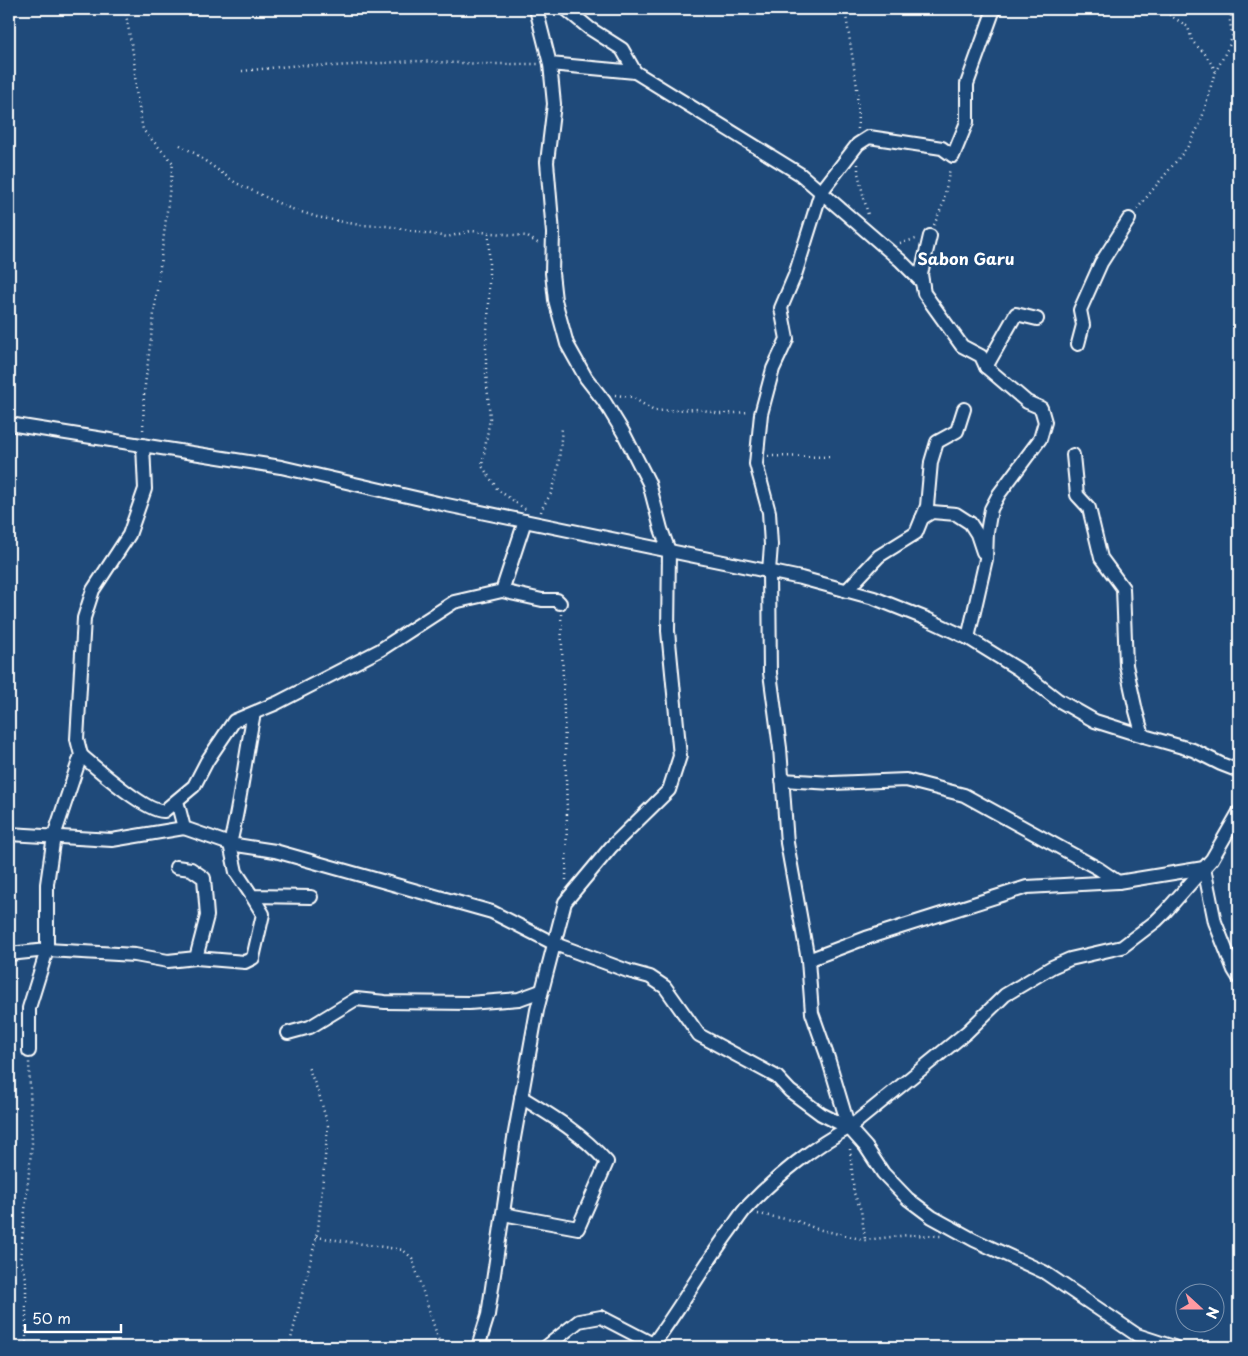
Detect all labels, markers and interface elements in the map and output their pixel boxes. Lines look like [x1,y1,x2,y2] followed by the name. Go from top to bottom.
[917,246,1015,270] district label: Sabon Garu
[1176,1284,1226,1334] north arrow
[25,1301,121,1333] scale bar
[1201,1304,1224,1322] text: N
[32,1306,71,1329] text: 50 m

